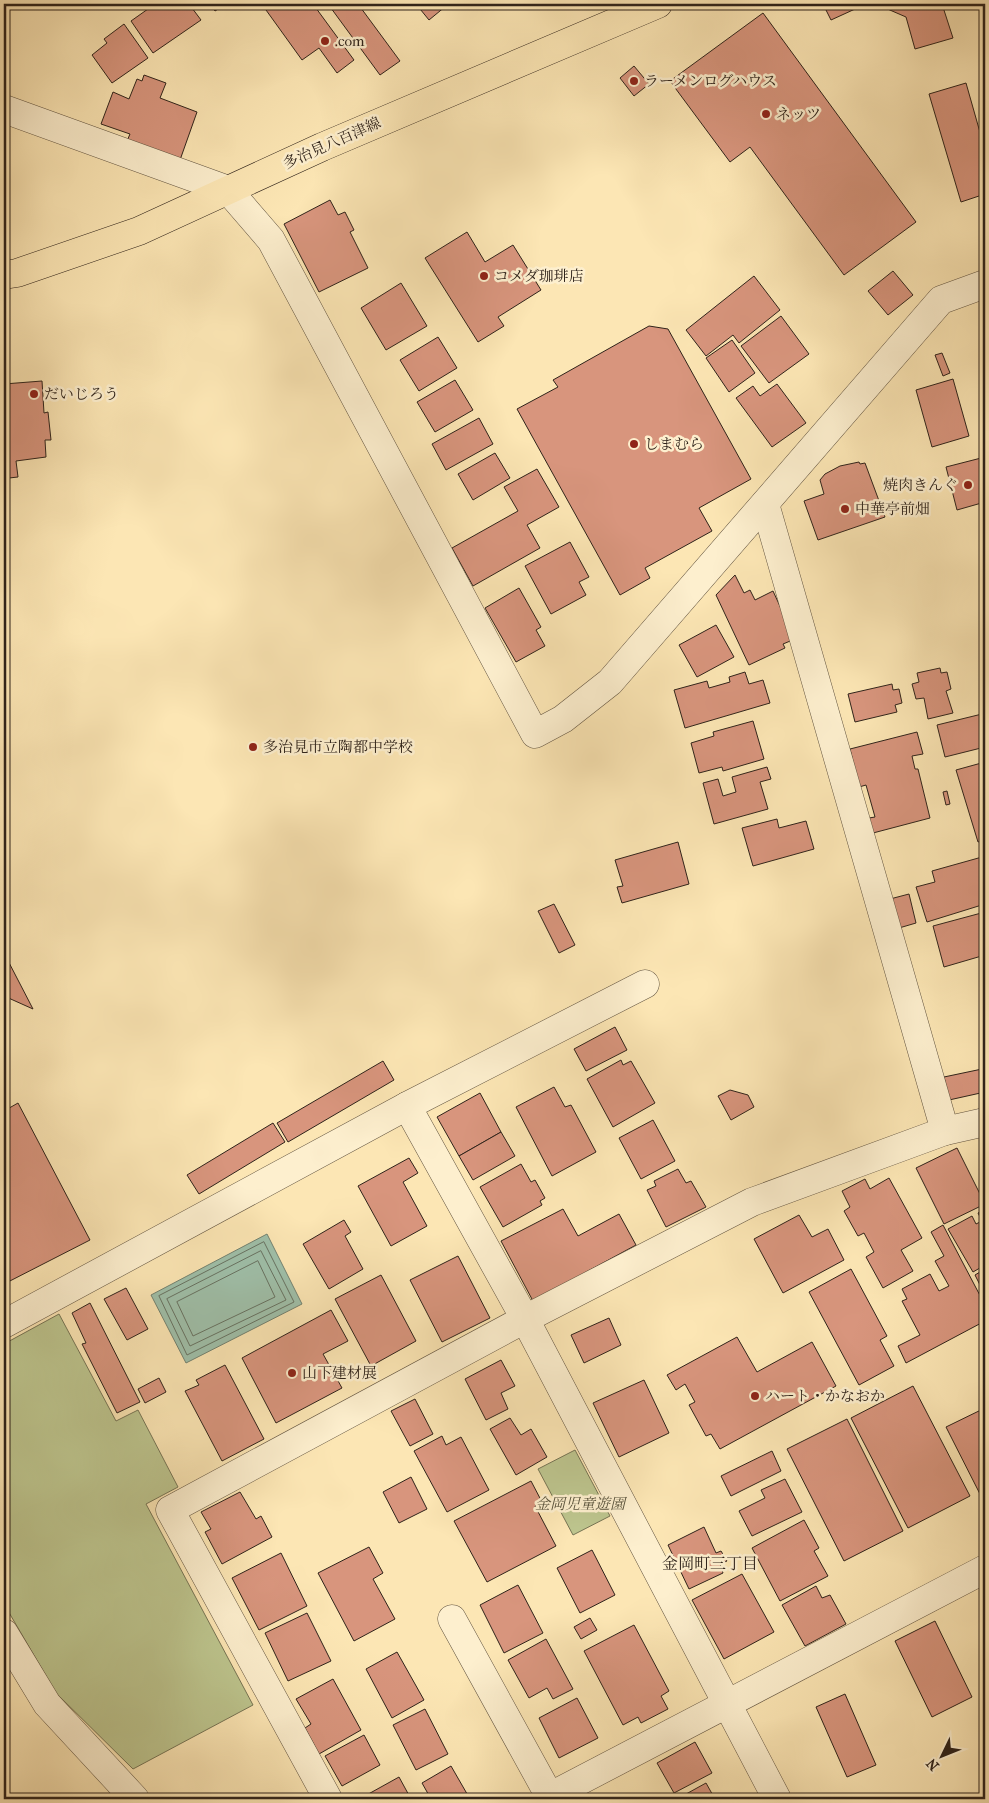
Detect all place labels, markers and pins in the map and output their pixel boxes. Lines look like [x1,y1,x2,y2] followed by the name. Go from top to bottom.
[335,32,365,50] place label: .com
[319,35,331,47] marker: .com
[644,72,777,90] place label: ラーメンログハウス
[628,75,640,87] marker: ラーメンログハウス
[776,105,821,123] place label: ネッツ
[760,108,772,120] marker: ネッツ
[494,267,584,285] place label: コメダ珈琲店
[478,270,490,282] marker: コメダ珈琲店
[44,385,119,403] place label: だいじろう
[28,388,40,400] marker: だいじろう
[644,435,704,453] place label: しまむら
[628,438,640,450] marker: しまむら
[883,476,958,494] place label: 焼肉きんぐ
[962,479,974,491] marker: 焼肉きんぐ
[855,500,930,518] place label: 中華亭前畑
[839,503,851,515] marker: 中華亭前畑
[263,738,413,756] place label: 多治見市立陶都中学校
[247,741,259,753] marker: 多治見市立陶都中学校
[302,1364,377,1382] place label: 山下建材展
[286,1367,298,1379] marker: 山下建材展
[765,1387,885,1405] place label: ハート・かなおか
[749,1390,761,1402] marker: ハート・かなおか

